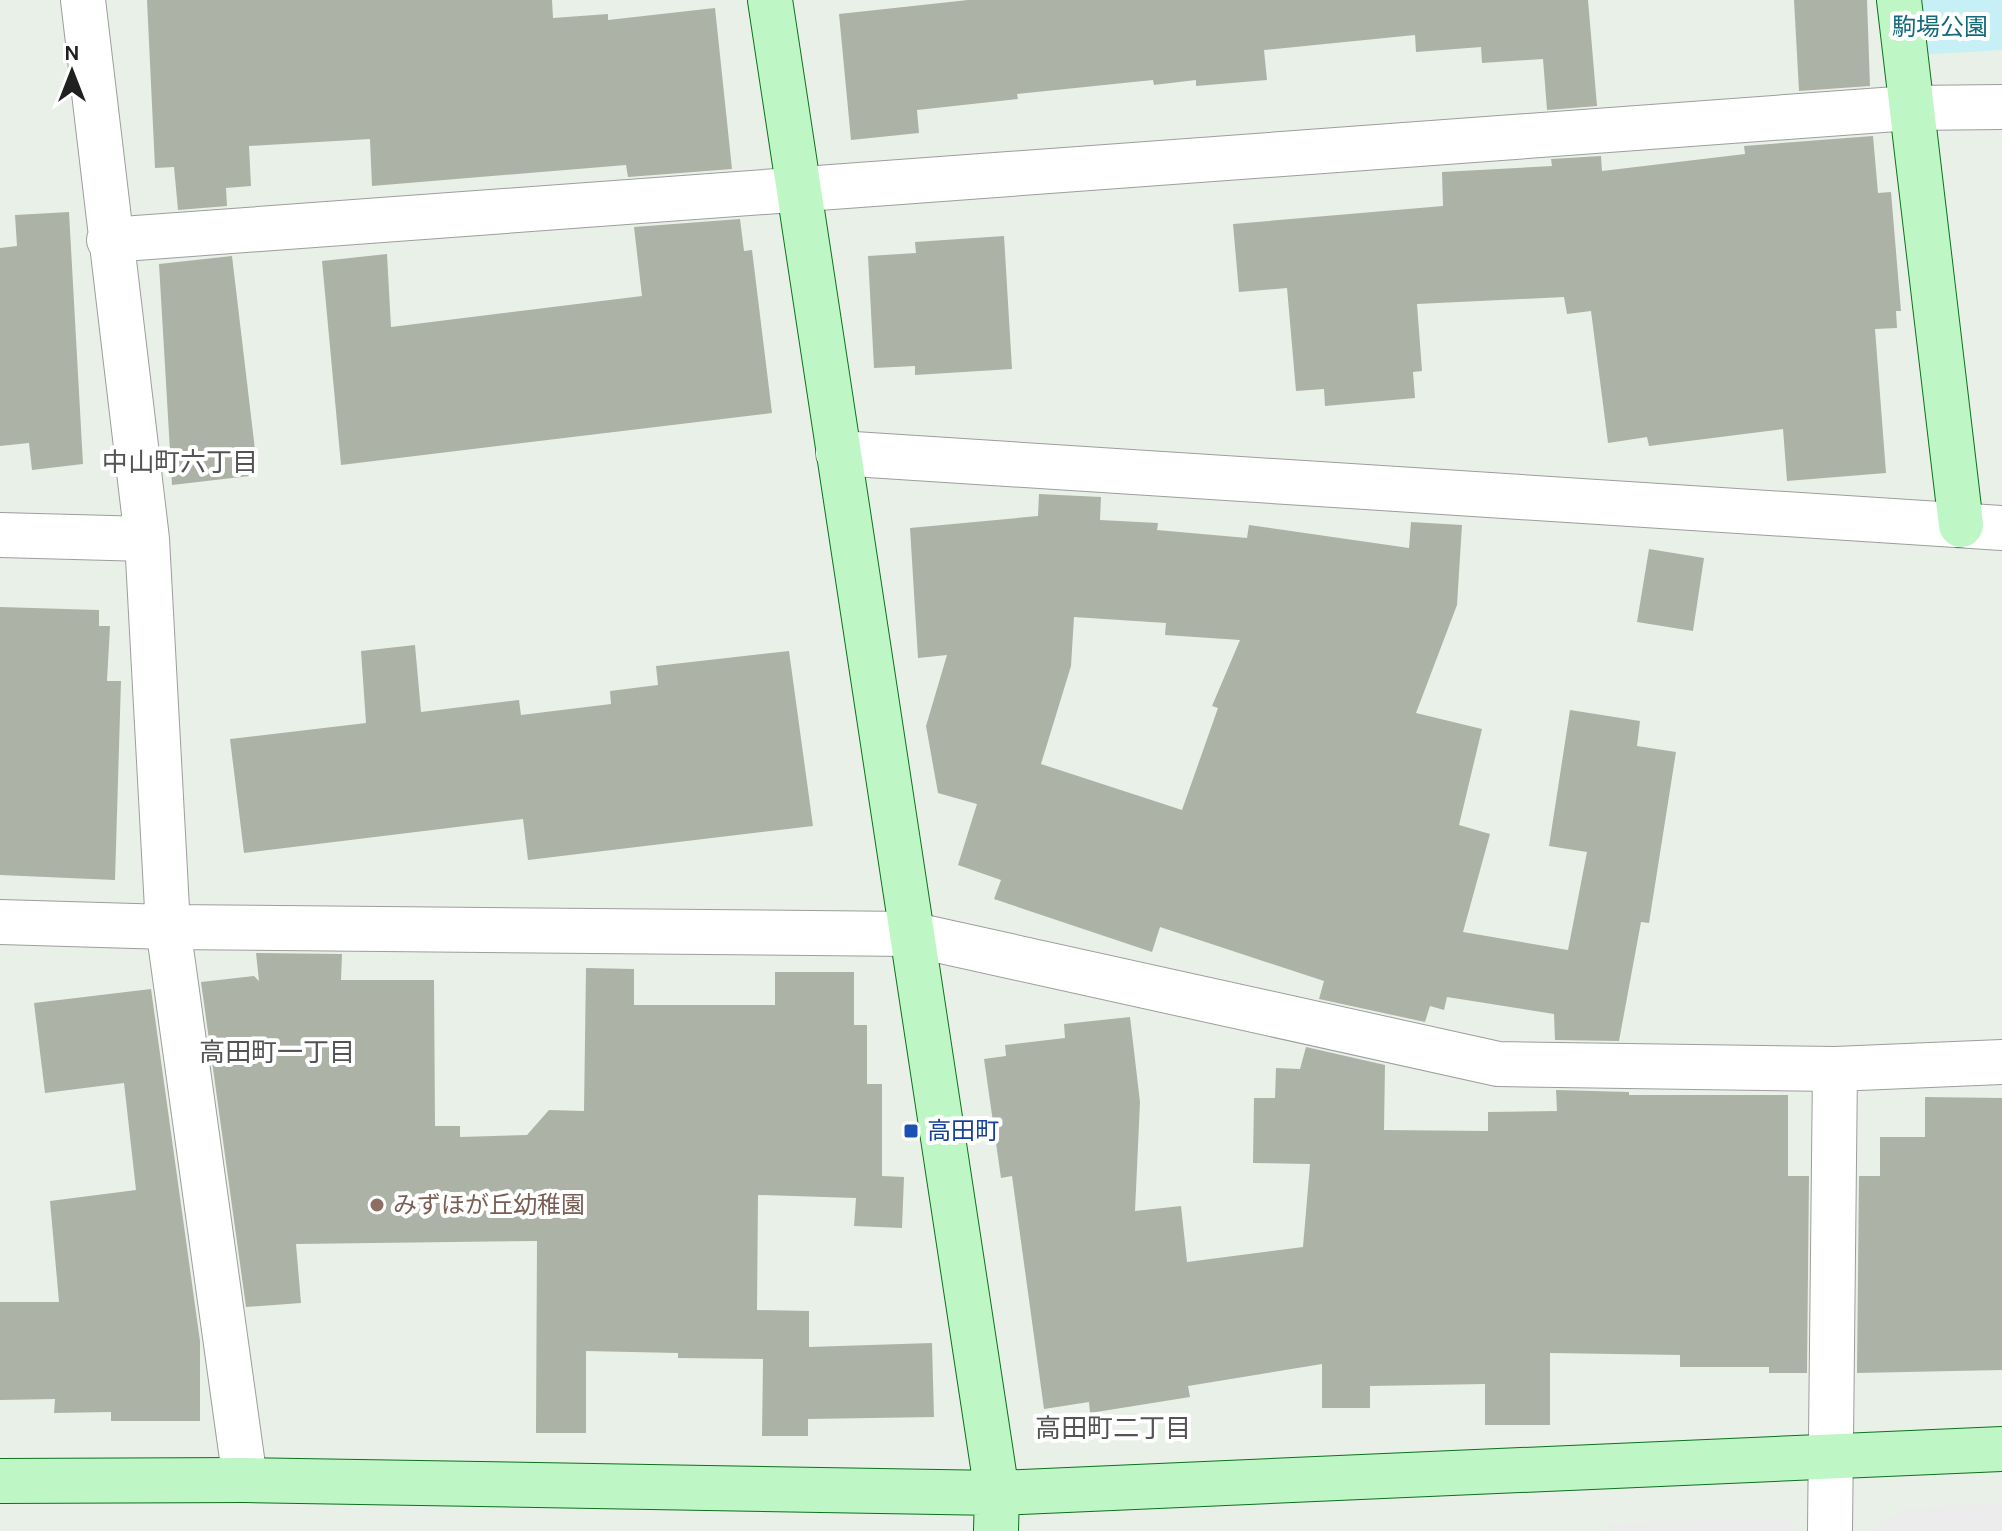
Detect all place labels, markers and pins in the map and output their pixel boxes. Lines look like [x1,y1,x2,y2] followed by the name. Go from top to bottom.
[927,1117,999,1145] place label: 高田町
[902,1122,920,1140] marker: 高田町
[393,1191,585,1219] place label: みずほが丘幼稚園
[368,1196,386,1214] marker: みずほが丘幼稚園

